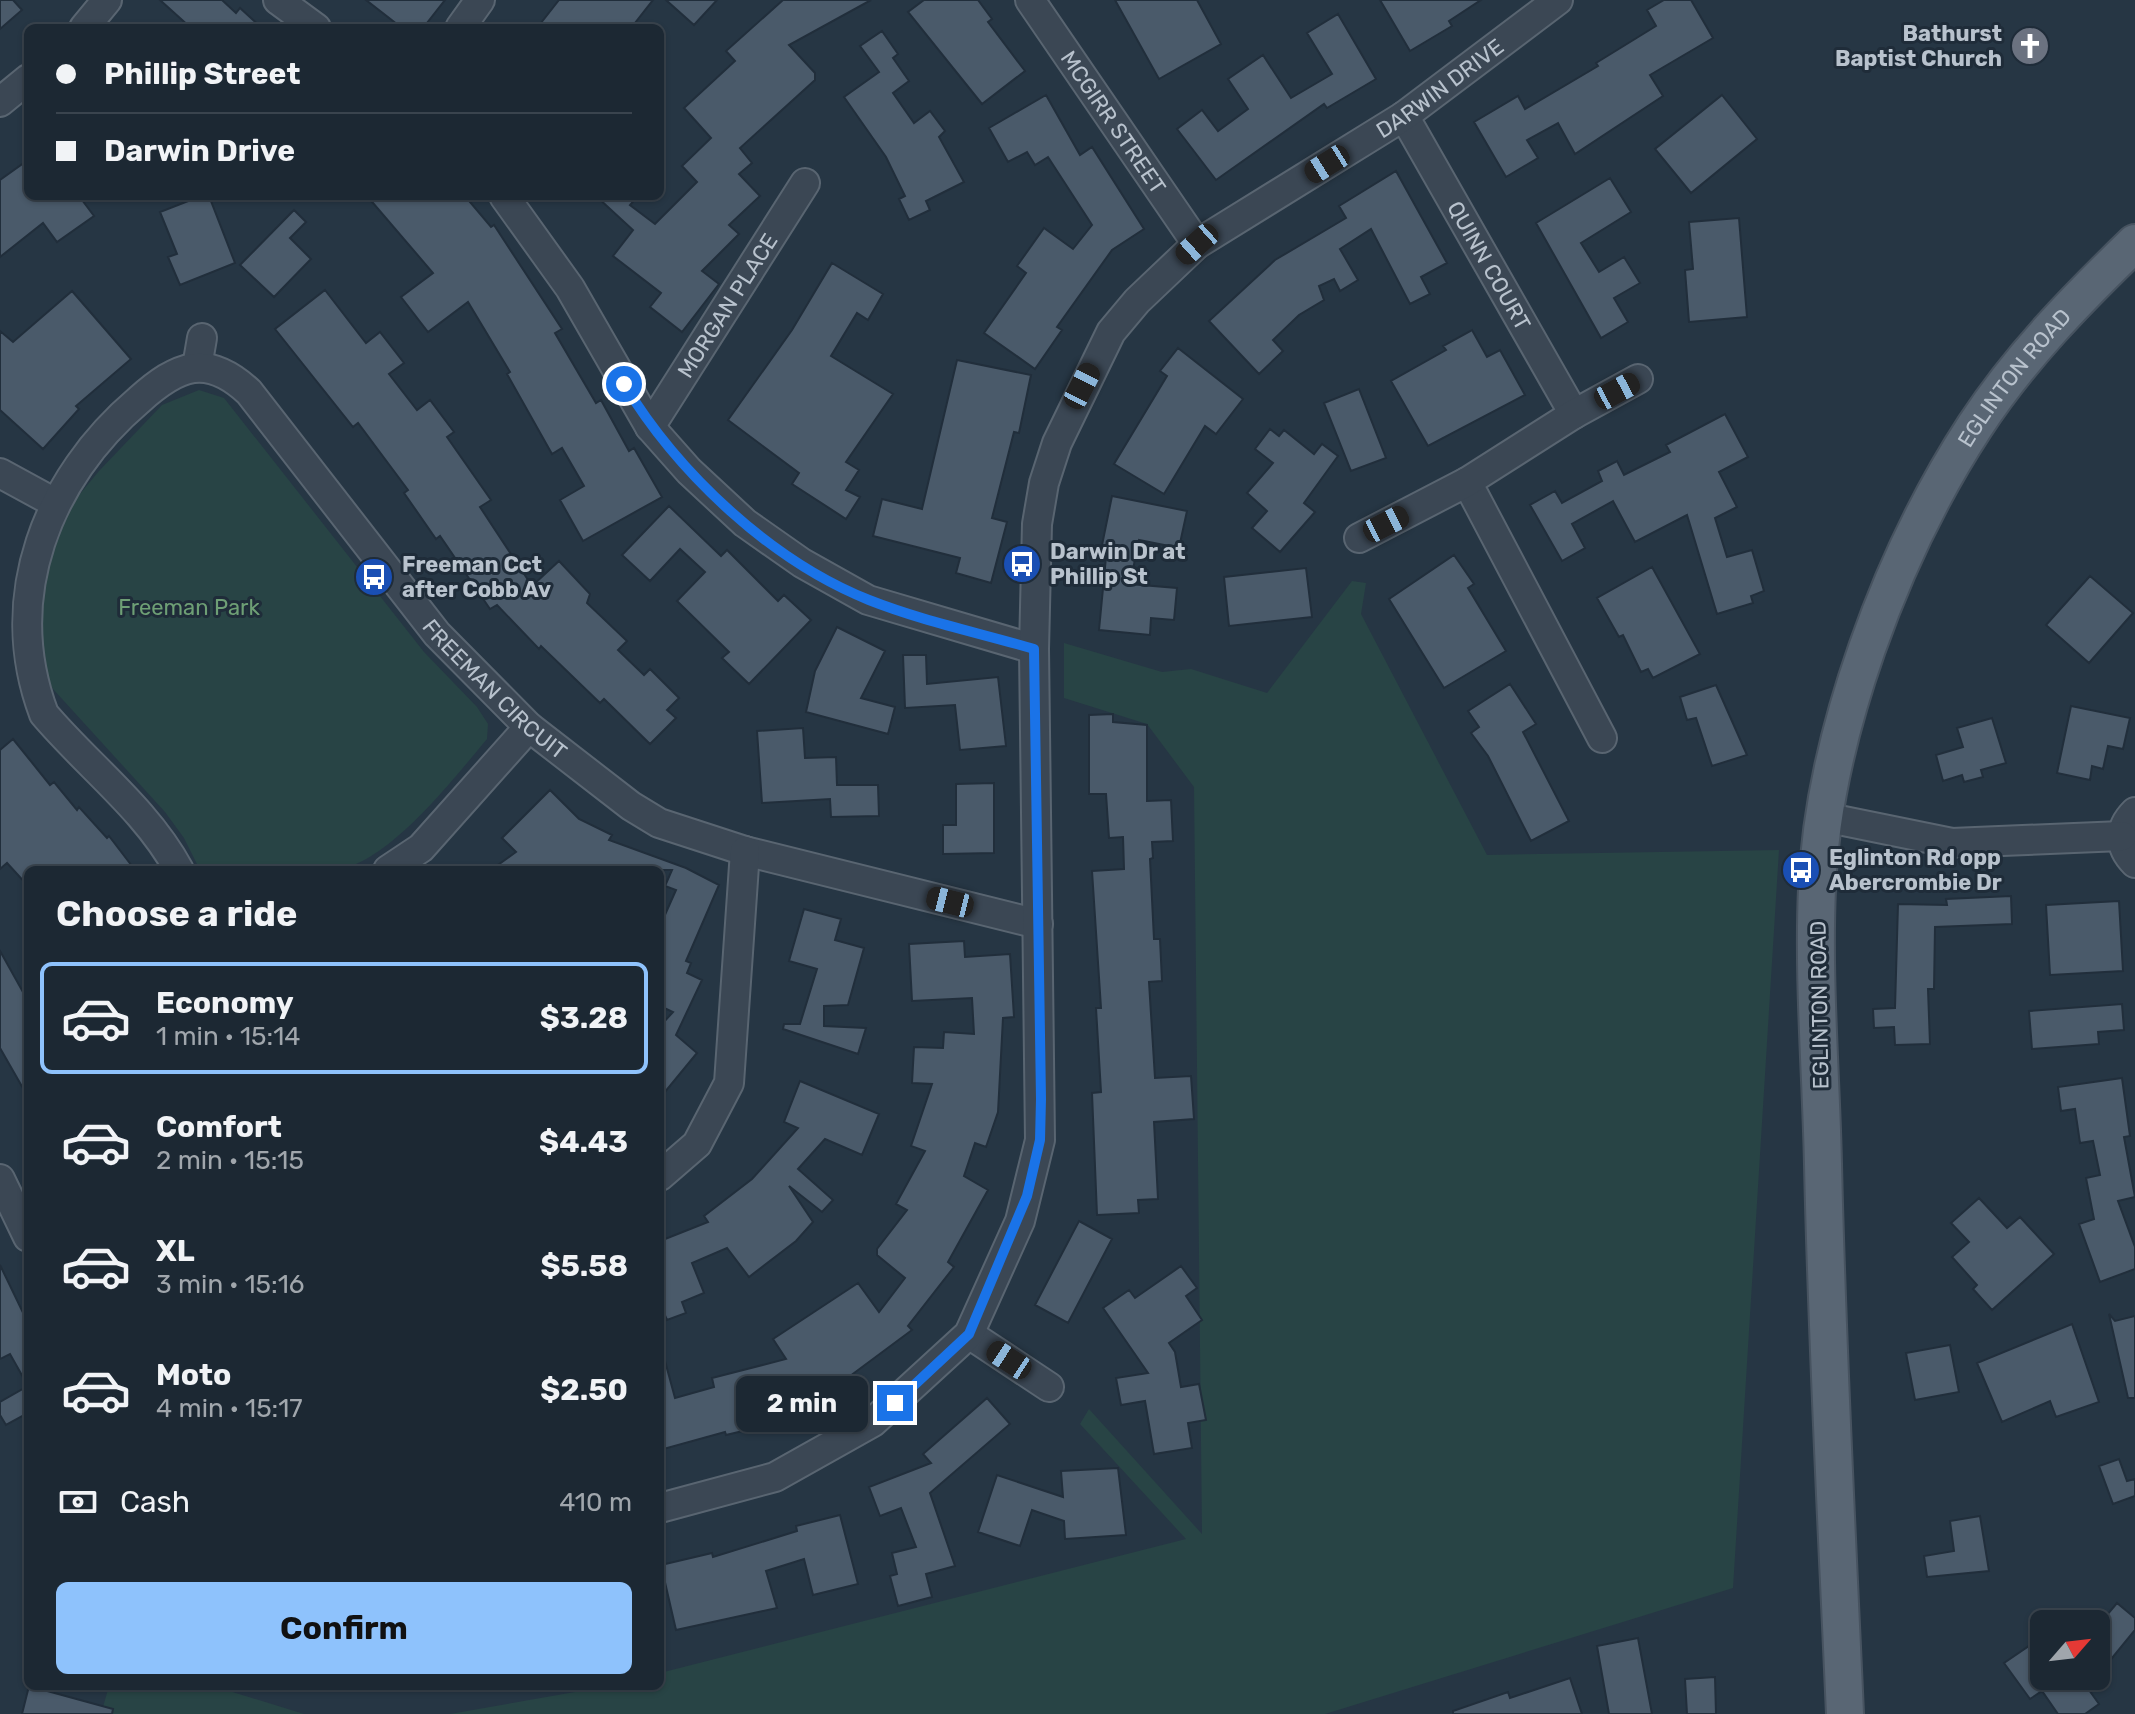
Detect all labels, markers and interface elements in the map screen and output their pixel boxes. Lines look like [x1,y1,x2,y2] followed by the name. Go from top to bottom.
[1835,20,2002,72] place label: Bathurst Baptist Church
[2009,25,2051,67] church icon: Bathurst Baptist Church
[1371,33,1509,144] street label: DARWIN DRIVE
[1055,46,1172,199] street label: MCGIRR STREET
[104,56,300,92] text: Phillip Street
[104,133,295,169] text: Darwin Drive
[1300,141,1354,187] car
[1441,196,1536,335] street label: QUINN COURT
[1171,219,1223,269] car
[672,228,784,383] street label: MORGAN PLACE
[1952,303,2077,452] street label: EGLINTON ROAD
[1060,359,1104,413] car
[606,366,642,402] route start
[1590,369,1644,413] car
[1359,502,1413,546] car
[1050,538,1185,590] place label: Darwin Dr at Phillip St
[1001,543,1043,585] bus stop icon: Darwin Dr at Phillip St
[402,551,551,603] place label: Freeman Cct after Cobb Av
[353,556,395,598] bus stop icon: Freeman Cct after Cobb Av
[118,594,260,621] park label: Freeman Park
[416,614,572,765] street label: FREEMAN CIRCUIT
[1829,844,2002,896] place label: Eglinton Rd opp Abercrombie Dr
[1780,849,1822,891] bus stop icon: Eglinton Rd opp Abercrombie Dr
[924,885,976,919] car
[56,892,297,935] text: Choose a ride
[1805,920,1834,1090] street label: EGLINTON ROAD
[60,982,132,1054] icon: car
[156,985,294,1021] text: Economy
[540,1000,628,1036] text: $3.28
[156,1021,300,1052] text: 1 min · 15:14
[60,1106,132,1178] icon: car
[156,1109,282,1145] text: Comfort
[539,1124,628,1160] text: $4.43
[156,1145,304,1176] text: 2 min · 15:15
[60,1230,132,1302] icon: car
[156,1233,195,1269] text: XL
[540,1248,628,1284] text: $5.58
[156,1269,305,1300] text: 3 min · 15:16
[982,1337,1036,1383] car
[60,1354,132,1426] icon: car
[156,1357,231,1393] text: Moto
[540,1372,628,1408] text: $2.50
[735,1375,867,1431] callout: 2 min
[877,1385,913,1421] route end
[767,1388,837,1419] text: 2 min
[156,1393,303,1424] text: 4 min · 15:17
[56,1480,100,1524] icon: cash
[120,1484,190,1520] text: Cash
[559,1487,632,1518] text: 410 m
[56,1582,632,1674] button: Confirm
[2030,1610,2110,1690] north arrow
[2030,1610,2110,1690] map controls

